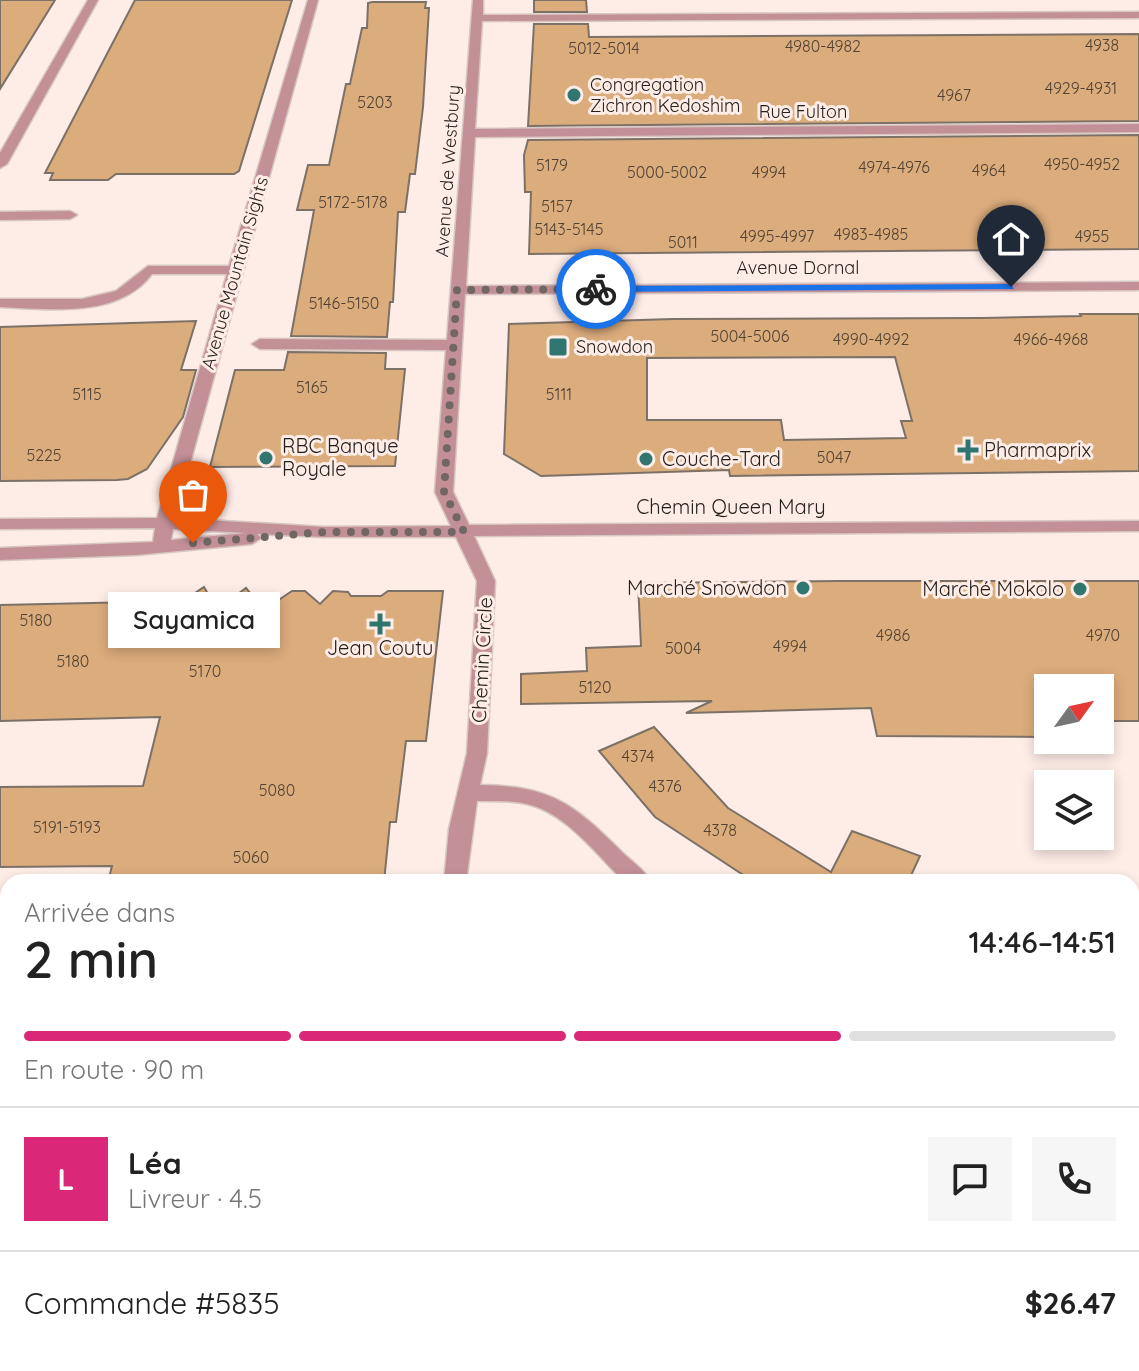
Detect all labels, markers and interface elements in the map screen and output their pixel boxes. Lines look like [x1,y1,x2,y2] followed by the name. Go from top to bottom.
[1085,35,1119,55] house number: 4938
[785,36,861,56] house number: 4980-4982
[568,38,640,58] house number: 5012-5014
[590,73,740,117] place label: Congregation Zichron Kedoshim
[1045,78,1117,98] house number: 4929-4931
[430,84,465,258] street label: Avenue de Westbury
[937,85,971,105] house number: 4967
[565,86,583,104] marker: Congregation Zichron Kedoshim
[357,92,393,112] house number: 5203
[759,100,847,123] street label: Rue Fulton
[1044,154,1120,174] house number: 4950-4952
[536,155,568,175] house number: 5179
[858,157,930,177] house number: 4974-4976
[972,160,1006,180] house number: 4964
[627,162,707,182] house number: 5000-5002
[752,162,786,182] house number: 4994
[196,174,273,372] street label: Avenue Mountain Sights
[318,192,388,212] house number: 5172-5178
[541,196,573,216] house number: 5157
[977,205,1045,287] pin
[989,217,1033,261] icon: home
[534,219,604,239] house number: 5143-5145
[834,224,908,244] house number: 4983-4985
[740,226,814,246] house number: 4995-4997
[1075,226,1109,246] house number: 4955
[668,232,698,252] house number: 5011
[556,249,636,329] courier
[737,256,859,279] street label: Avenue Dornal
[574,267,618,311] icon: bike
[309,293,379,313] house number: 5146-5150
[711,326,790,346] house number: 5004-5006
[833,329,909,349] house number: 4990-4992
[1014,329,1088,349] house number: 4966-4968
[576,335,653,358] place label: Snowdon
[547,336,569,358] marker: Snowdon
[296,377,328,397] house number: 5165
[72,384,102,404] house number: 5115
[546,384,572,404] house number: 5111
[282,433,398,481] place label: RBC Banque Royale
[984,437,1091,462] place label: Pharmaprix
[959,441,977,459] marker: Pharmaprix
[26,445,62,465] house number: 5225
[662,446,781,471] place label: Couche-Tard
[817,447,851,467] house number: 5047
[257,449,275,467] marker: RBC Banque Royale
[637,450,655,468] marker: Couche-Tard
[159,461,227,543] pin
[171,473,215,517] icon: bag
[636,494,826,519] street label: Chemin Queen Mary
[627,575,787,600] place label: Marché Snowdon
[922,576,1064,601] place label: Marché Mokolo
[794,579,812,597] marker: Marché Snowdon
[1071,580,1089,598] marker: Marché Mokolo
[107,591,279,647] callout: Sayamica
[466,596,497,724] street label: Chemin Circle
[133,603,255,636] text: Sayamica
[20,610,52,630] house number: 5180
[371,615,389,633] marker: Jean Coutu
[876,625,911,645] house number: 4986
[1086,625,1120,645] house number: 4970
[327,635,433,660] place label: Jean Coutu
[773,636,807,656] house number: 4994
[665,638,701,658] house number: 5004
[57,651,89,671] house number: 5180
[189,661,221,681] house number: 5170
[1034,674,1114,754] north arrow
[1034,674,1114,850] map controls
[578,677,612,697] house number: 5120
[622,746,654,766] house number: 4374
[1034,770,1114,850] button: layers
[648,776,682,796] house number: 4376
[259,780,295,800] house number: 5080
[33,817,101,837] house number: 5191-5193
[703,820,737,840] house number: 4378
[233,847,269,867] house number: 5060
[24,896,175,929] text: Arrivée dans
[969,923,1116,961] text: 14:46–14:51
[24,926,158,991] text: 2 min
[24,1053,204,1086] text: En route · 90 m
[928,1137,1012,1221] button: chat
[1032,1137,1116,1221] button: phone
[128,1144,182,1182] text: Léa
[58,1160,74,1198] text: L
[128,1182,262,1215] text: Livreur · 4.5
[24,1284,280,1322] text: Commande #5835
[1025,1284,1116,1322] text: $26.47

